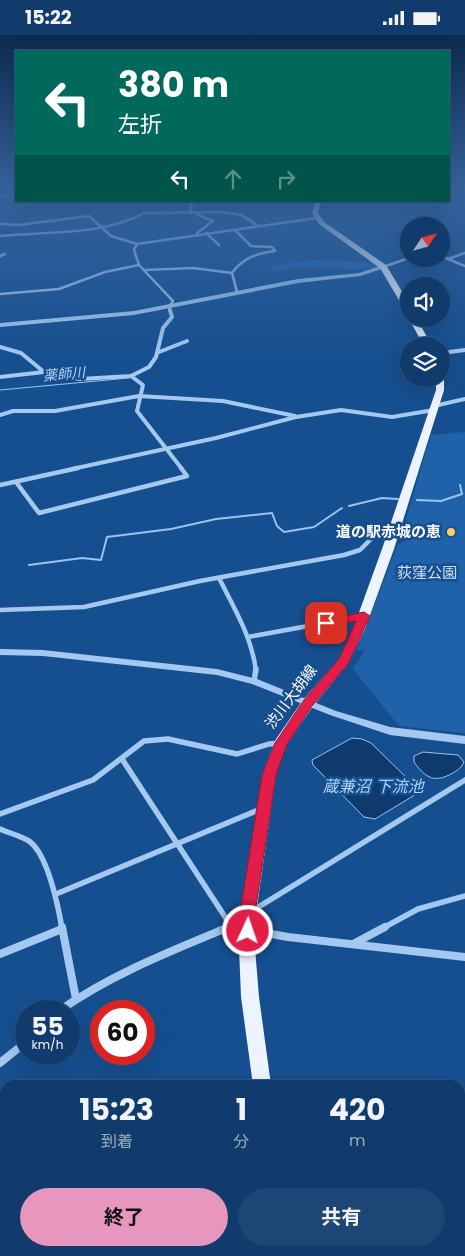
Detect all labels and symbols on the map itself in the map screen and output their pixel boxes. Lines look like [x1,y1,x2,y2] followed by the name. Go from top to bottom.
[400,217,450,267] north arrow
[42,362,88,386] water label: 薬師川
[336,521,441,542] place label: 道の駅赤城の恵
[445,526,457,538] marker: 道の駅赤城の恵
[397,562,457,583] park label: 荻窪公園
[305,602,347,644] pin
[260,660,322,733] street label: 渋川大胡線
[323,775,425,798] water label: 蔵兼沼 下流池
[221,904,273,956] position arrow
[90,1000,155,1065] speed limit sign: 60

